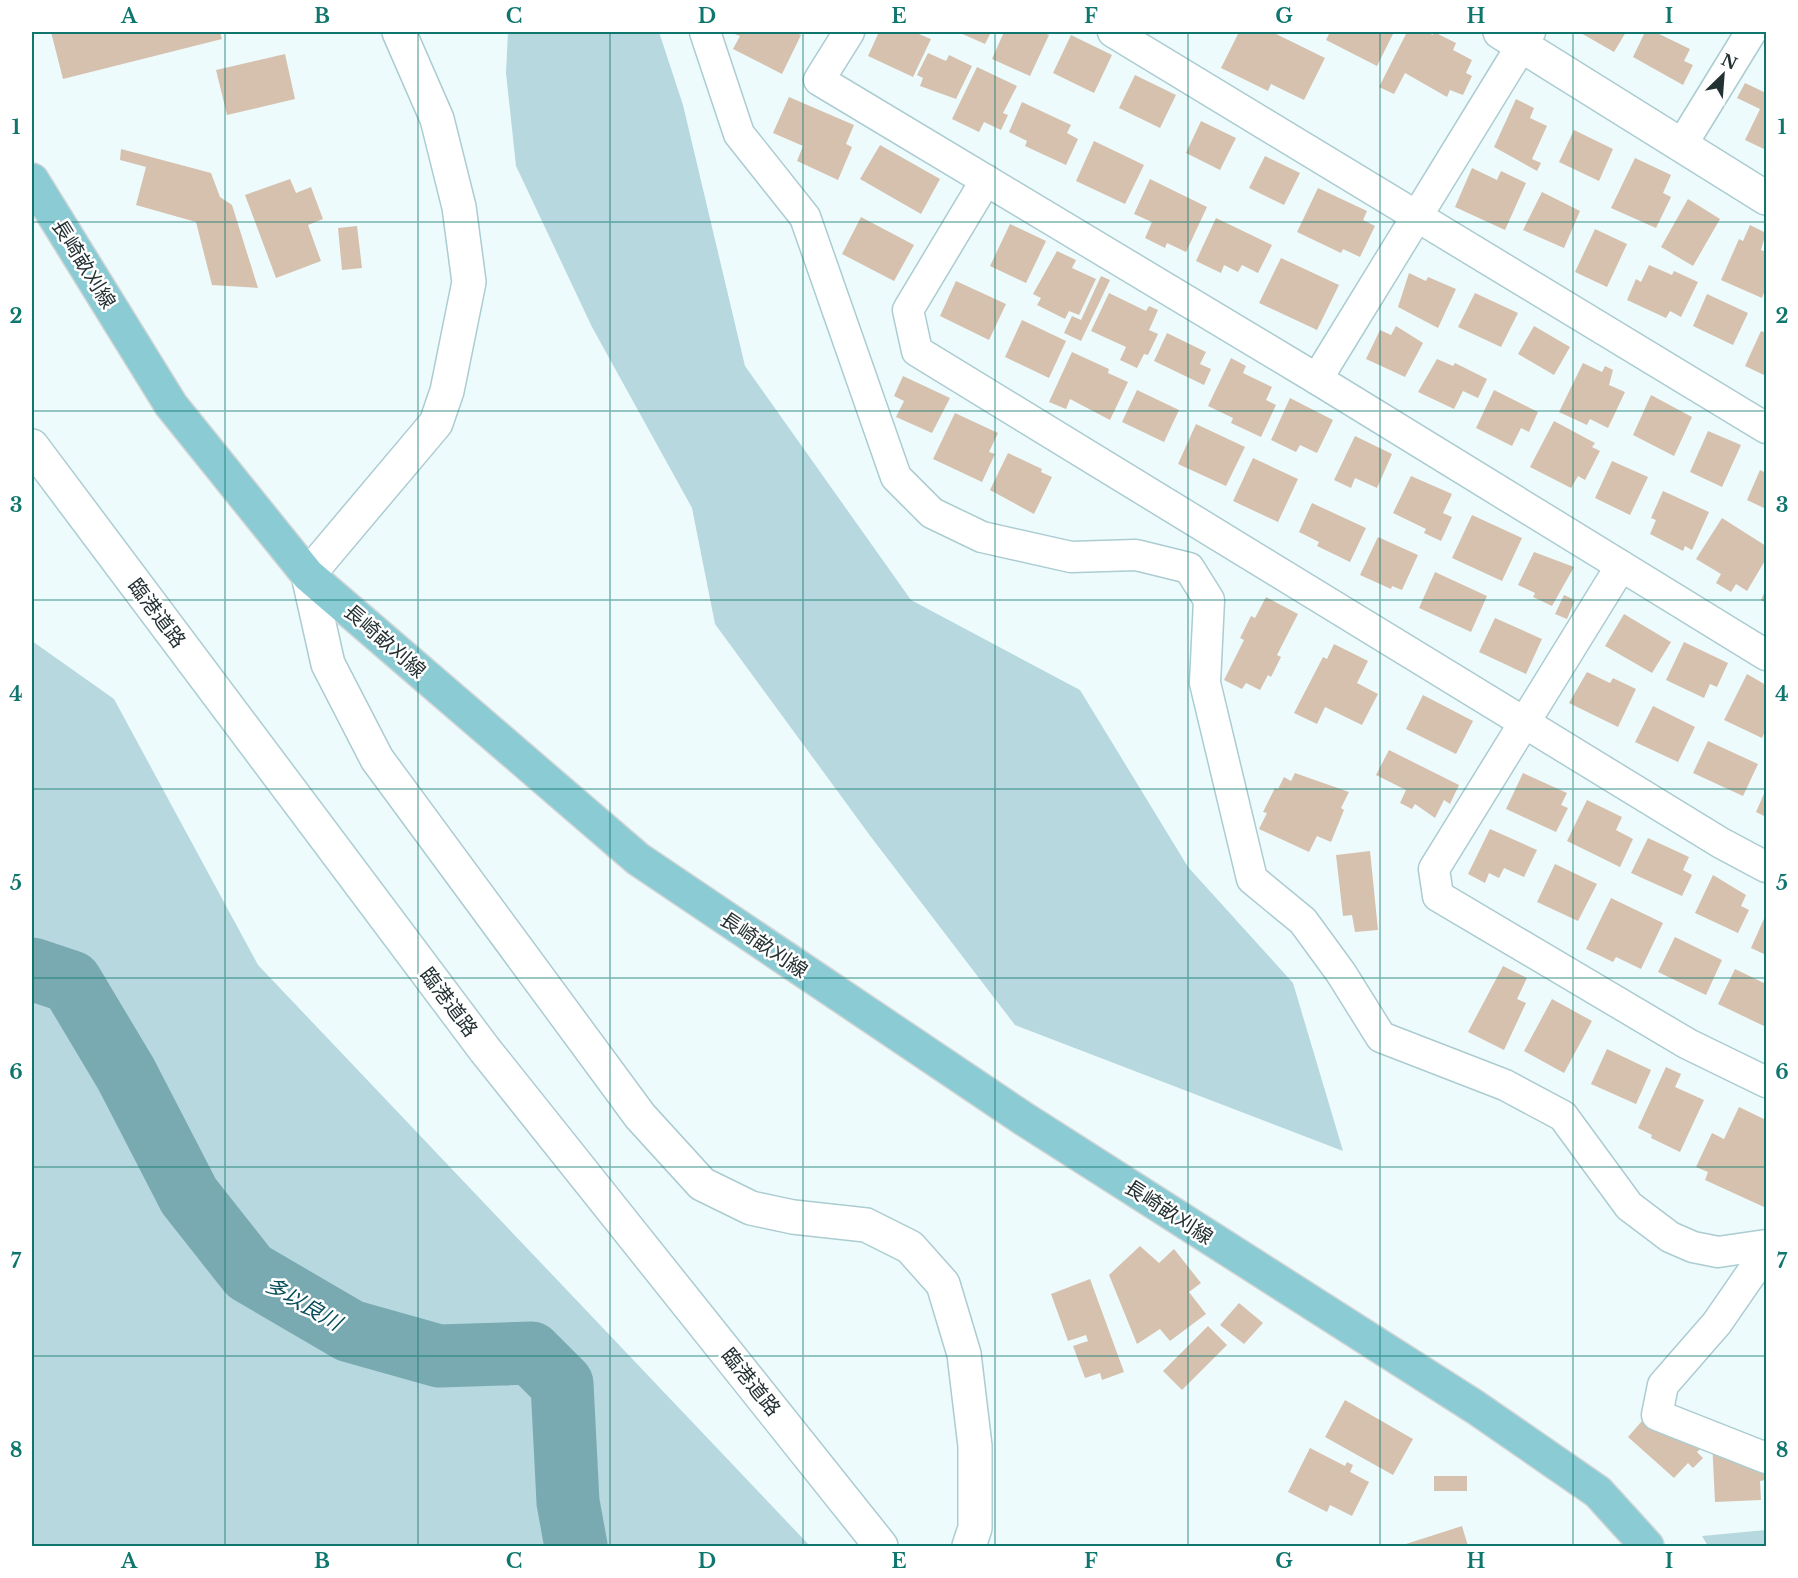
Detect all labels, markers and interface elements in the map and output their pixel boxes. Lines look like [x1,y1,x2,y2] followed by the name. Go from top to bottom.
[120,4,138,28] text: A
[314,4,330,28] text: B
[506,4,522,28] text: C
[698,4,716,28] text: D
[891,4,907,28] text: E
[1084,4,1098,28] text: F
[1275,4,1293,28] text: G
[1467,4,1486,28] text: H
[1665,4,1673,28] text: I
[1693,45,1753,105] north arrow
[1718,49,1740,74] text: N
[12,115,21,139] text: 1
[1778,115,1787,139] text: 1
[47,215,121,313] street label: 長崎畝刈線
[9,304,23,328] text: 2
[1775,304,1789,328] text: 2
[10,493,22,517] text: 3
[1776,493,1788,517] text: 3
[123,574,191,652] street label: 臨港道路
[339,599,431,683] street label: 長崎畝刈線
[9,682,23,706] text: 4
[1775,682,1789,706] text: 4
[10,871,22,895] text: 5
[1776,871,1788,895] text: 5
[716,907,812,983] street label: 長崎畝刈線
[415,963,483,1041] street label: 臨港道路
[9,1060,23,1084] text: 6
[1775,1060,1789,1084] text: 6
[1121,1175,1217,1249] street label: 長崎畝刈線
[11,1249,22,1273] text: 7
[1777,1249,1788,1273] text: 7
[260,1272,348,1337] water label: 多以良川
[717,1343,785,1421] street label: 臨港道路
[10,1438,22,1462] text: 8
[1776,1438,1788,1462] text: 8
[120,1549,138,1573] text: A
[314,1549,330,1573] text: B
[506,1549,522,1573] text: C
[698,1549,716,1573] text: D
[891,1549,907,1573] text: E
[1084,1549,1098,1573] text: F
[1275,1549,1293,1573] text: G
[1467,1549,1486,1573] text: H
[1665,1549,1673,1573] text: I

